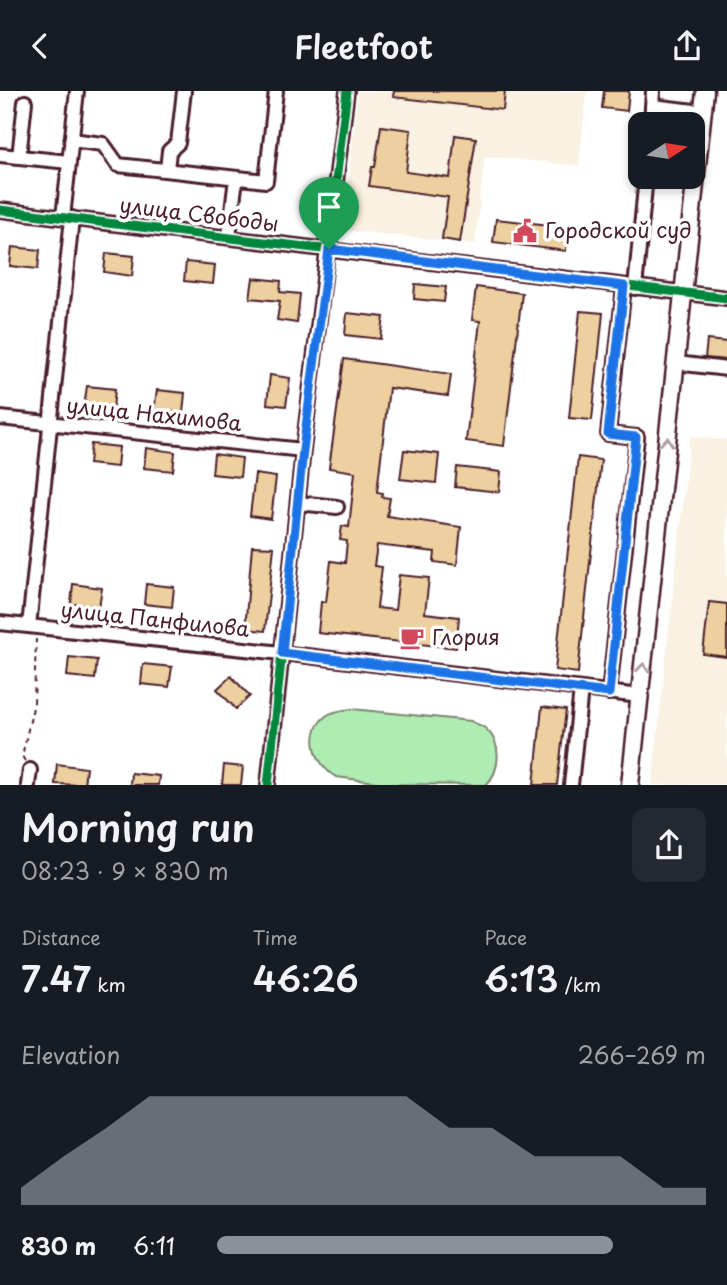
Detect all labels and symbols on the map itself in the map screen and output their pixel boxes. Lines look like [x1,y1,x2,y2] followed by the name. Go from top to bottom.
[628,112,705,189] north arrow
[299,177,359,249] pin
[118,187,281,239] street label: улица Свободы
[545,213,692,245] place label: Городской суд
[511,217,539,245] public building icon: Городской суд
[65,388,243,438] street label: улица Нахимова
[660,436,675,448] one-way arrow
[59,592,251,644] street label: улица Панфилова
[432,620,500,652] place label: Глория
[398,624,426,652] cafe icon: Глория
[635,662,650,673] one-way arrow

